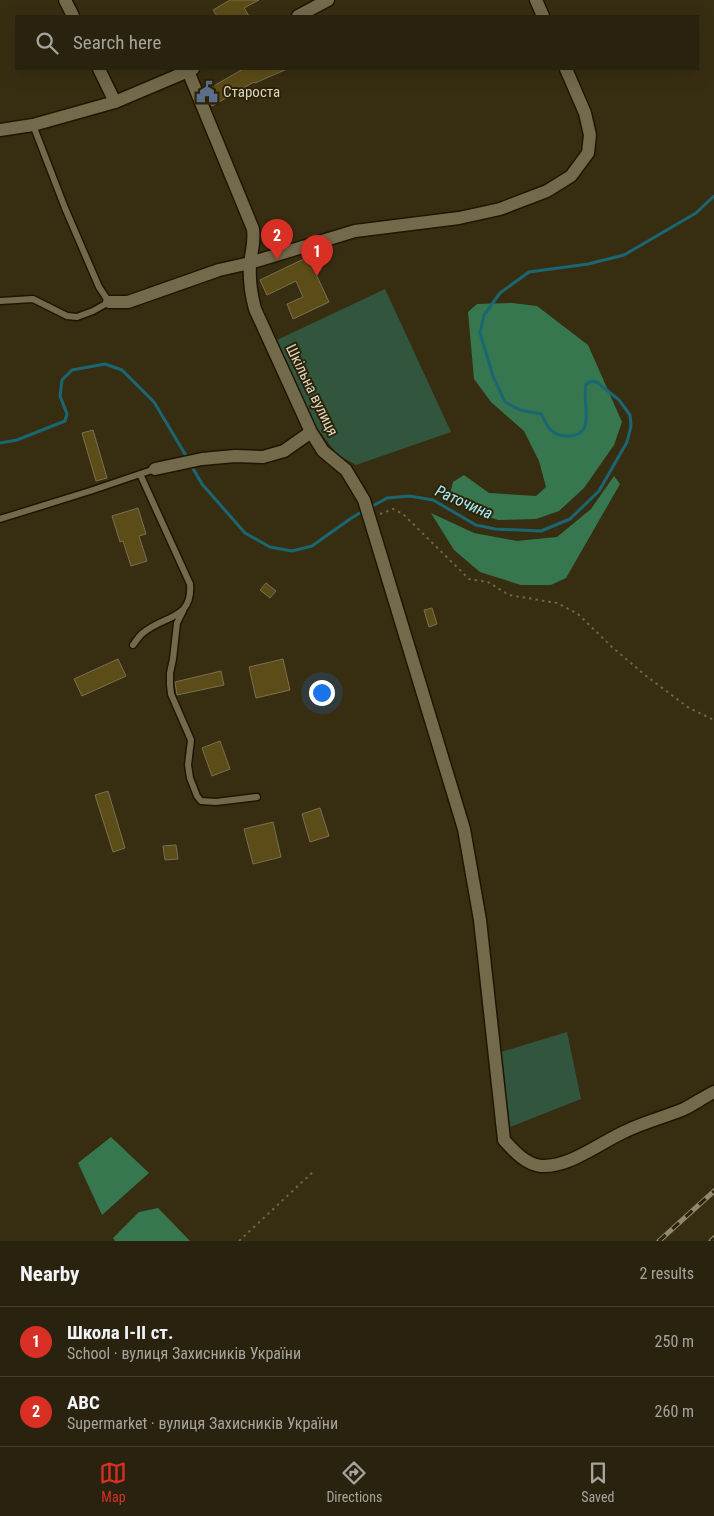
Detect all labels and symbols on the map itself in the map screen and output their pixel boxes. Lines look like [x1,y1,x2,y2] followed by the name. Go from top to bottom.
[194,79,220,105] public building icon: Староста
[223,83,280,101] place label: Староста
[261,219,293,260] pin: 2
[301,235,333,276] pin: 1
[282,341,342,439] street label: Шкільна вулиця
[432,481,496,523] water label: Раточина
[309,680,335,706] your location

